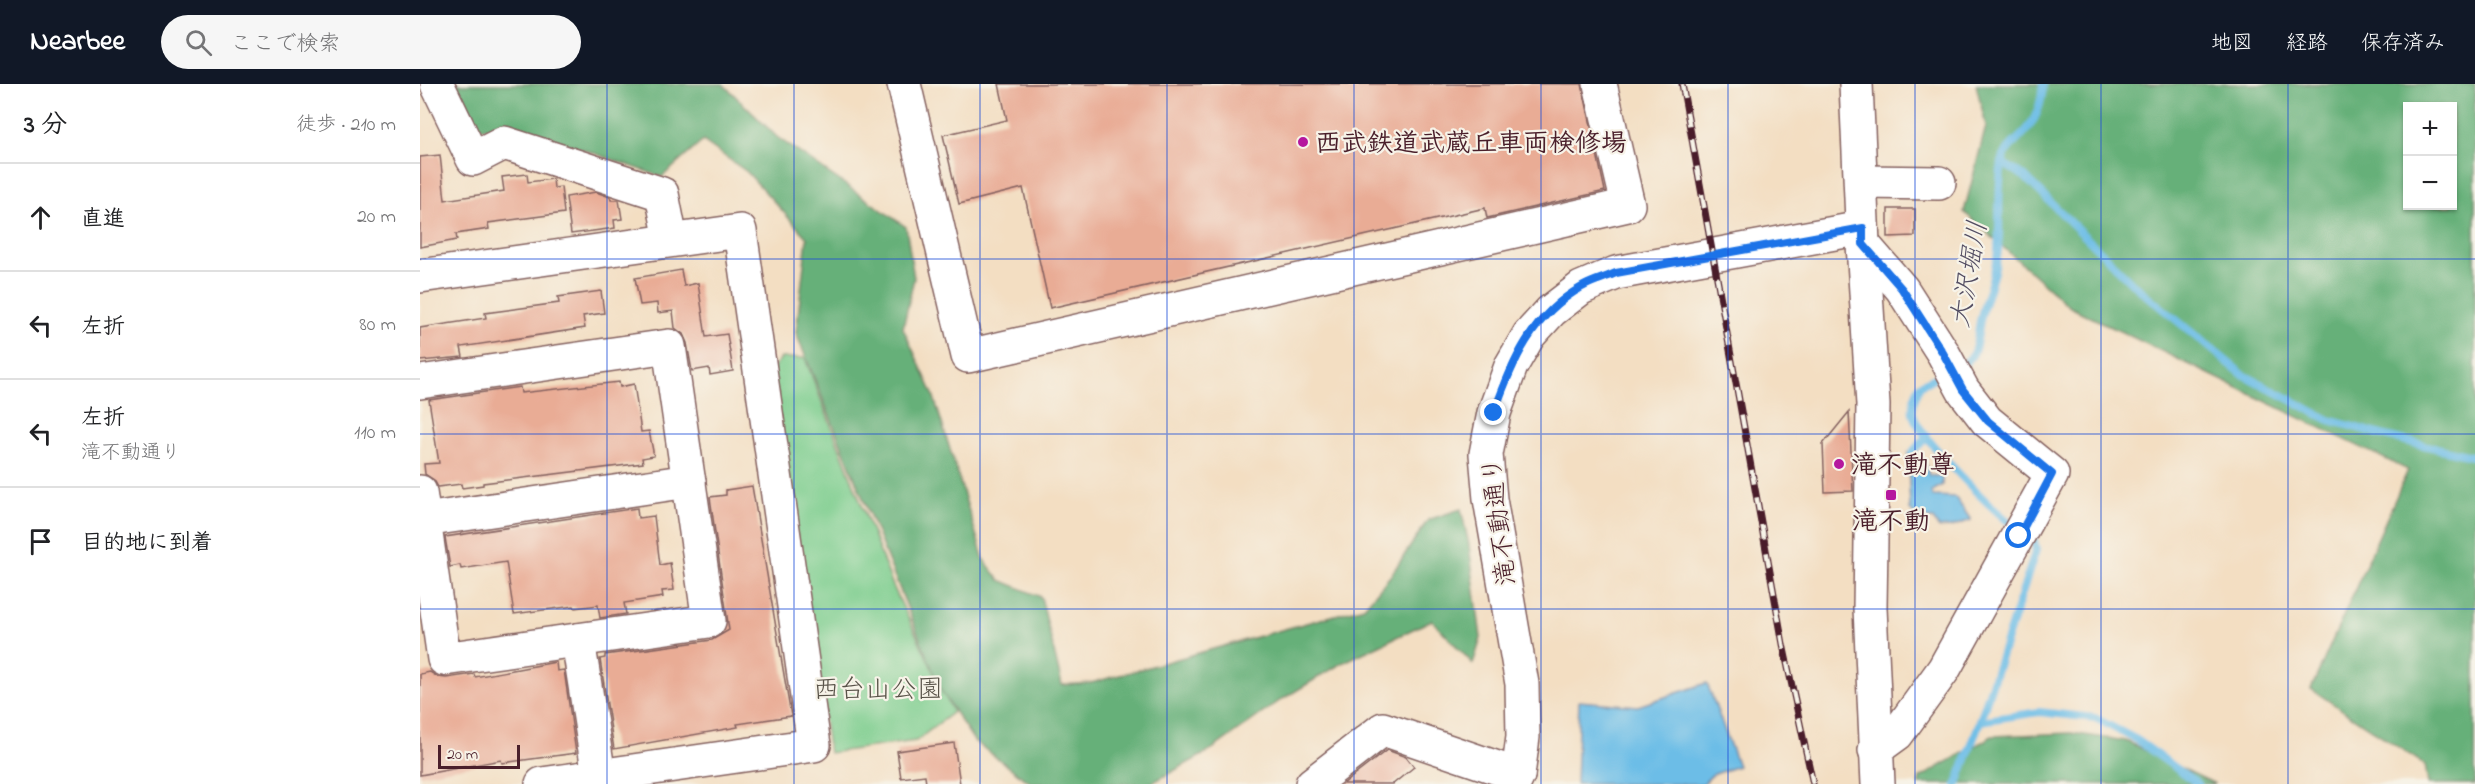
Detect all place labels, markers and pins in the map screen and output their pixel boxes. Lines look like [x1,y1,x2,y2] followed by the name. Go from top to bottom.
[1315,126,1627,164] place label: 西武鉄道武蔵丘車両検修場
[1296,135,1310,149] marker: 西武鉄道武蔵丘車両検修場
[1851,448,1955,486] place label: 滝不動尊
[1832,457,1846,471] marker: 滝不動尊
[1884,488,1898,502] marker: 滝不動
[1852,504,1930,542] place label: 滝不動

